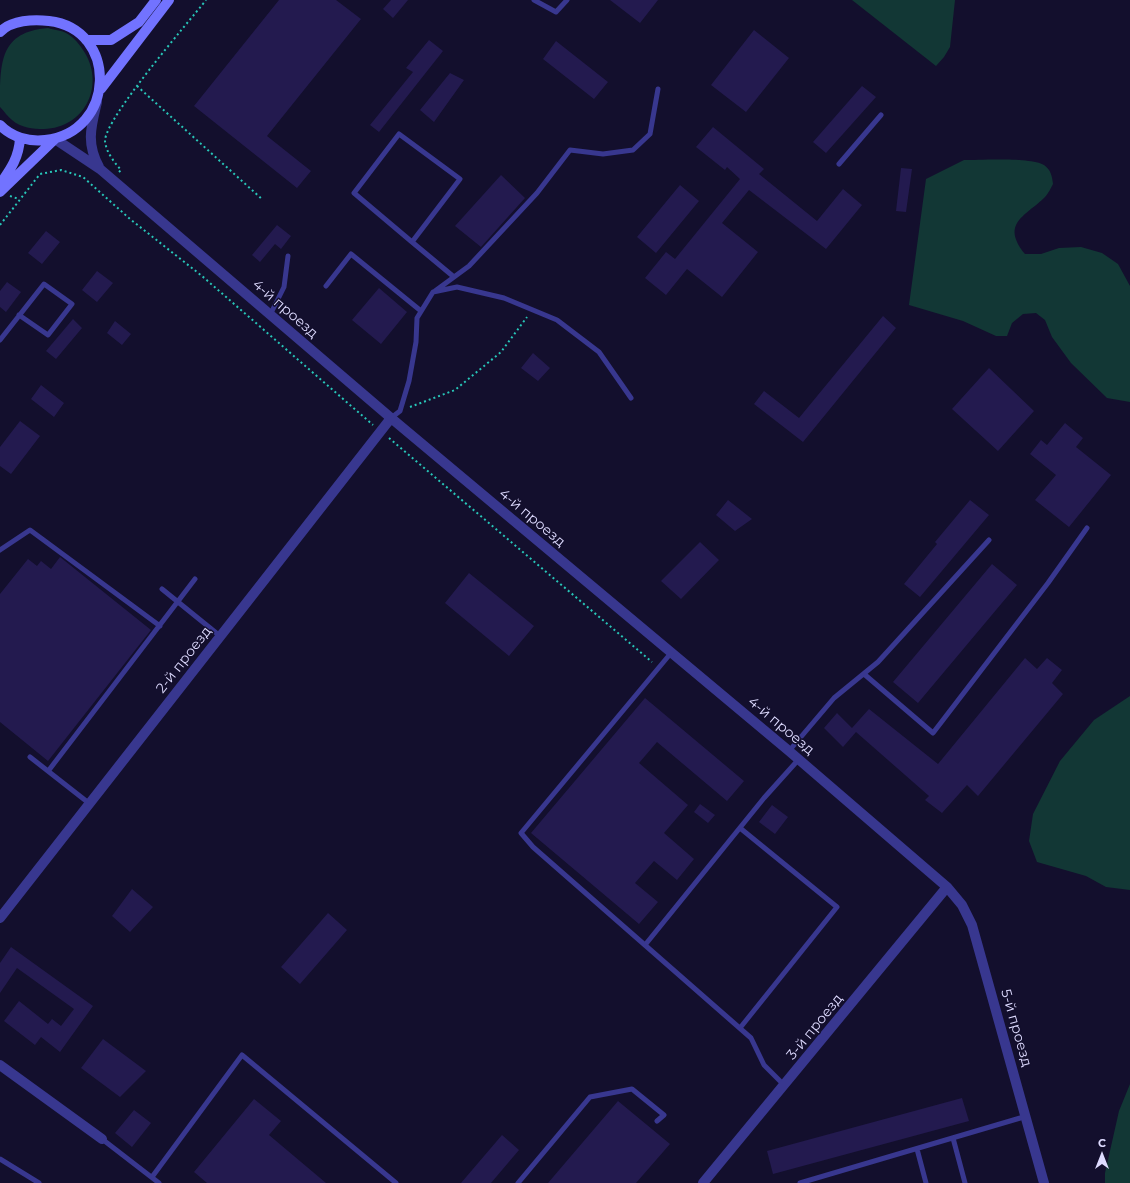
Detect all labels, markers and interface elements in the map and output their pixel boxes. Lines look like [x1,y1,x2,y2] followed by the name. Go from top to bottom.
[249,276,321,342] street label: 4-й проезд
[495,485,569,551] street label: 4-й проезд
[153,623,215,697] street label: 2-й проезд
[744,693,818,759] street label: 4-й проезд
[997,987,1035,1069] street label: 5-й проезд
[783,991,847,1063] street label: 3-й проезд
[1082,1135,1122,1175] north arrow
[1098,1136,1106,1150] text: С

